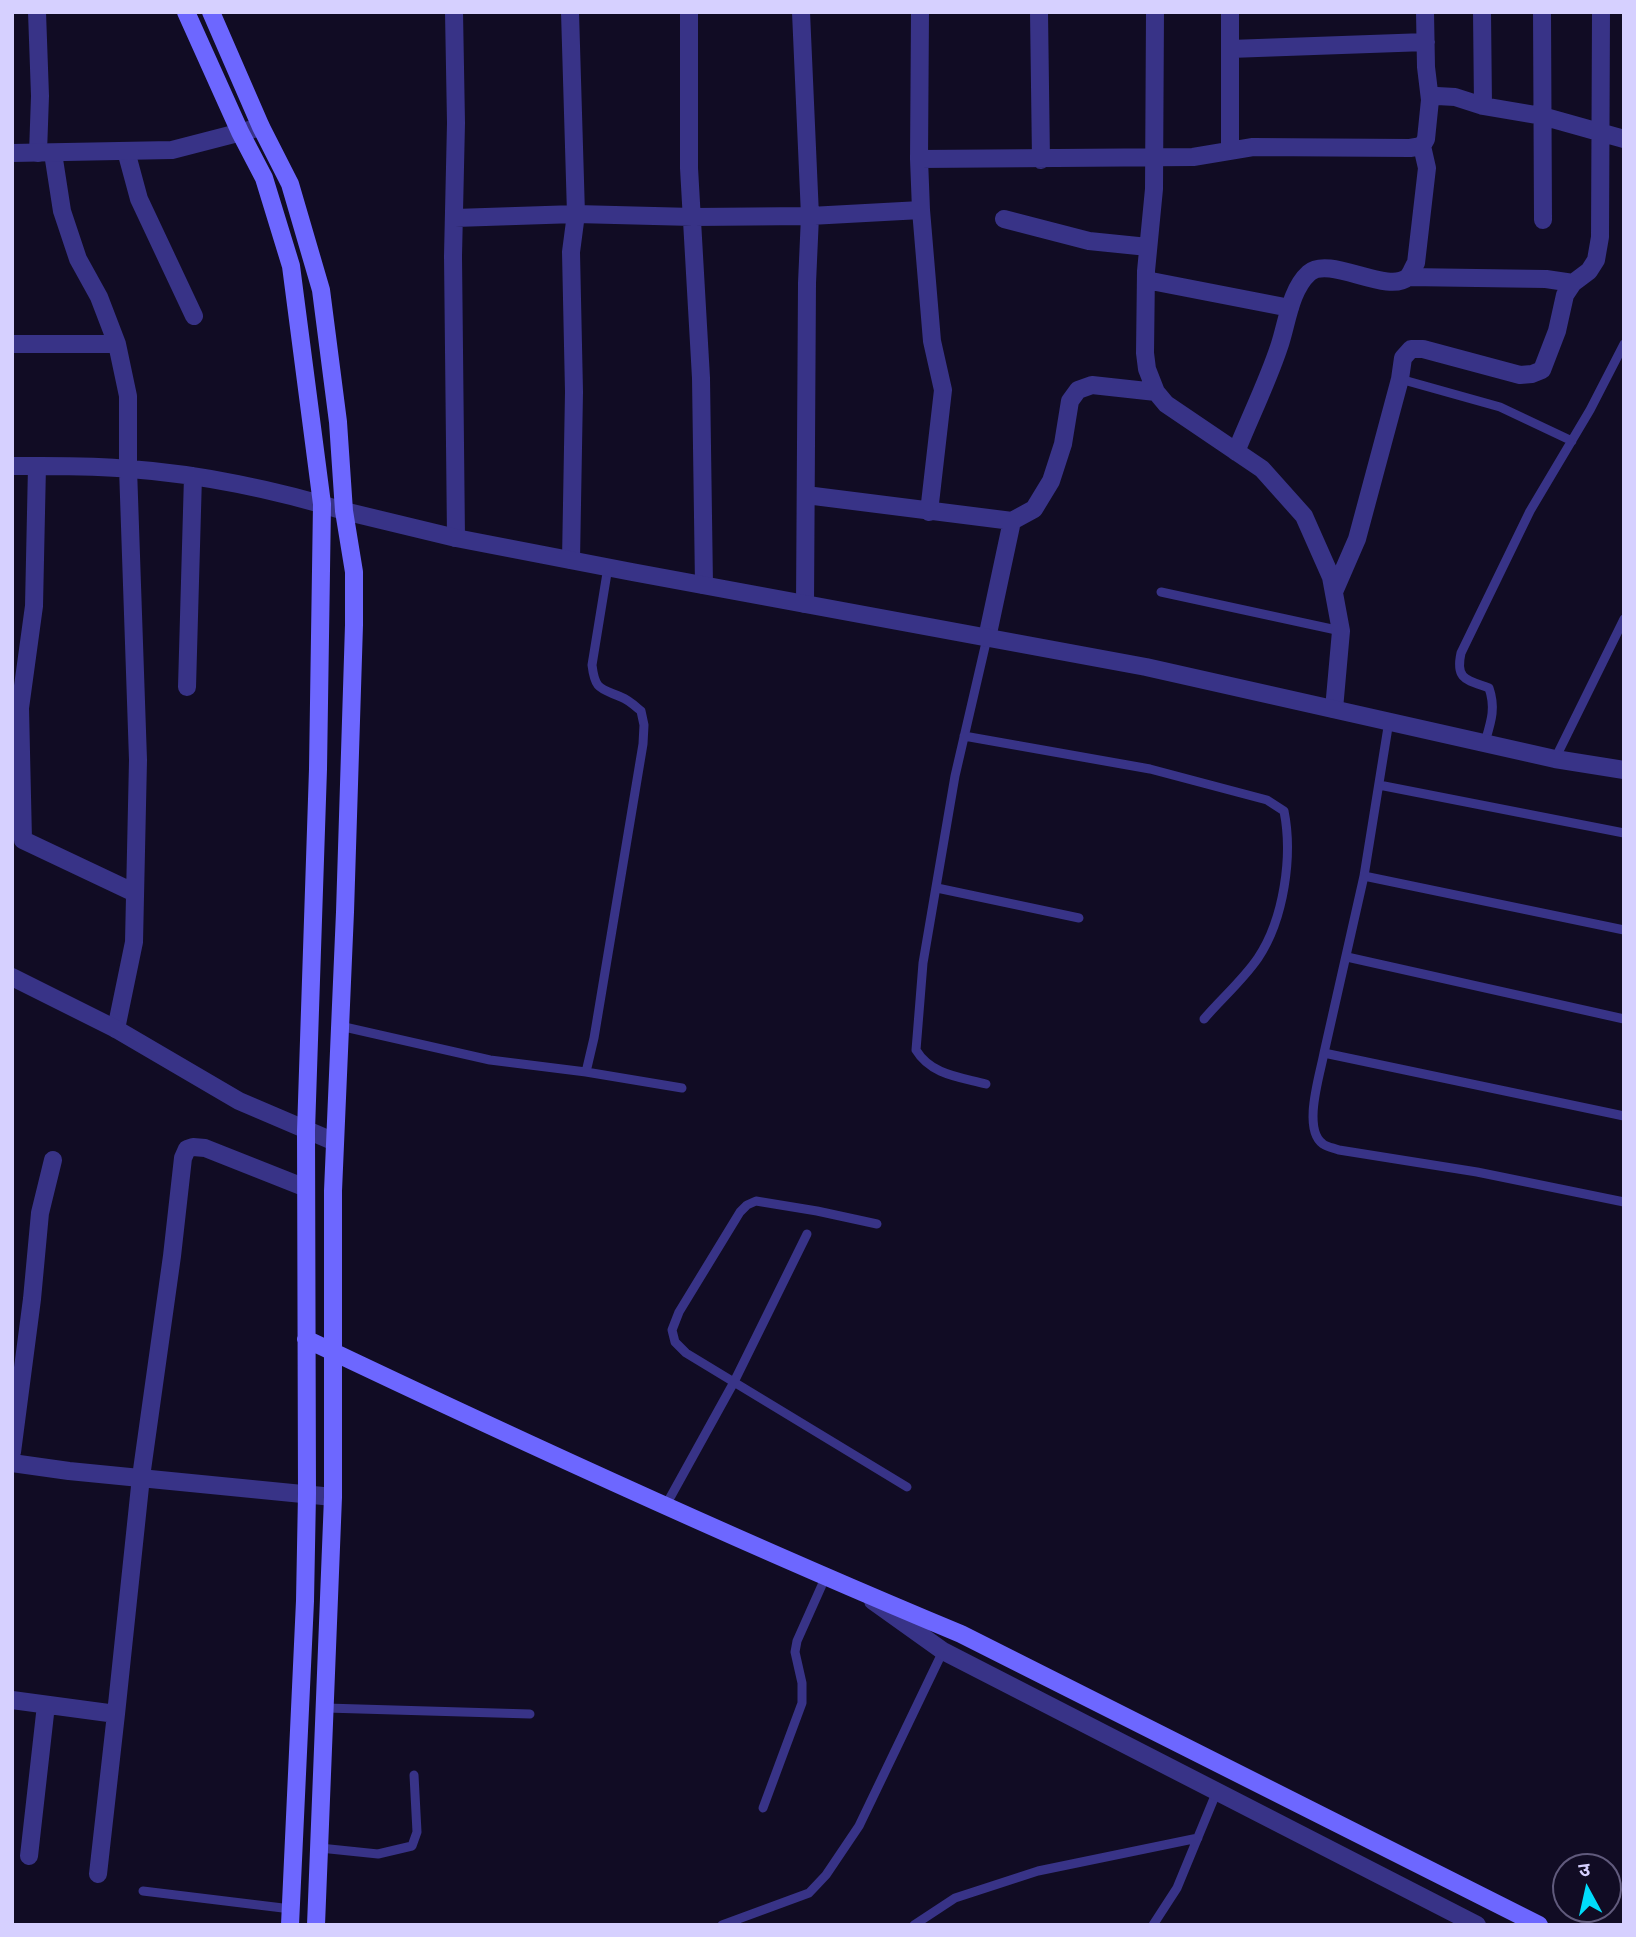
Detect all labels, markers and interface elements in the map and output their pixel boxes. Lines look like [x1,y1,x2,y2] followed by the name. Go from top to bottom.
[1552,1853,1622,1923] north arrow
[1577,1856,1592,1883] text: उ

